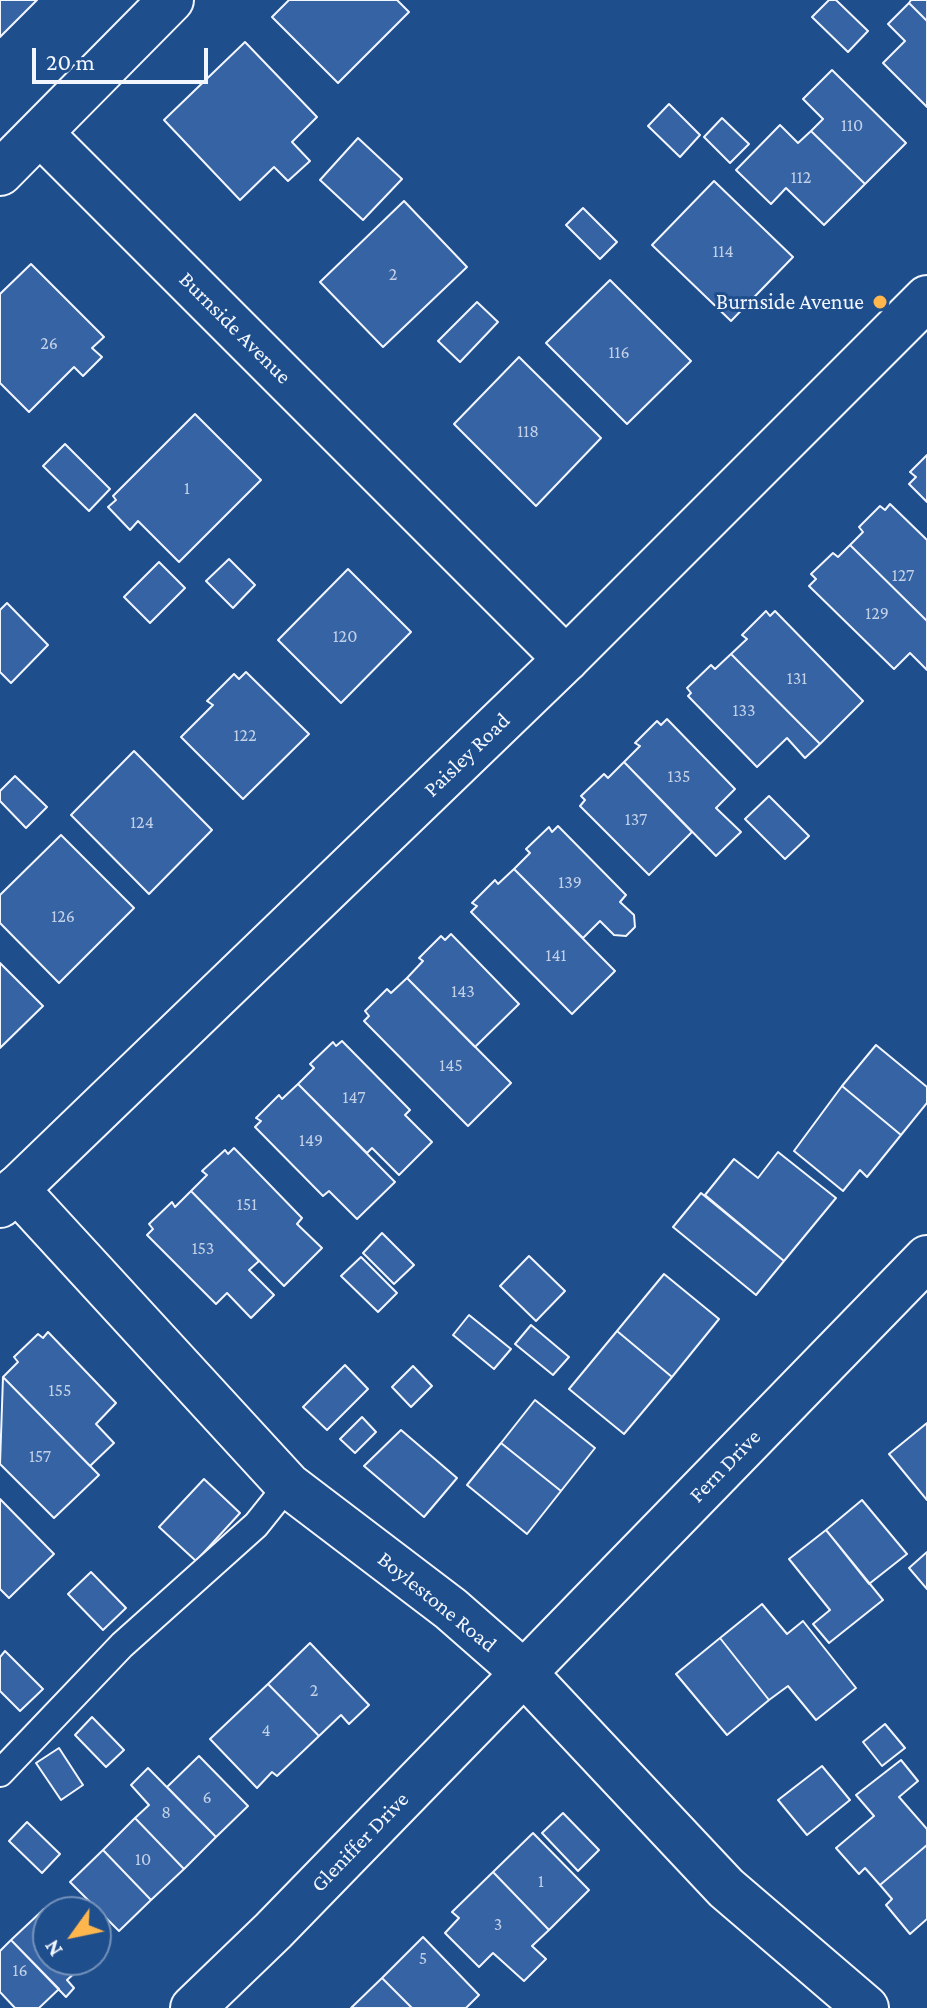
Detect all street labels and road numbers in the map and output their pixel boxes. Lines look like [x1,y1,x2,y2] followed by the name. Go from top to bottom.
[173,266,297,390] street label: Burnside Avenue
[418,707,516,803] street label: Paisley Road
[684,1424,766,1508] street label: Fern Drive
[372,1546,502,1658] street label: Boylestone Road
[306,1786,414,1898] street label: Gleniffer Drive

